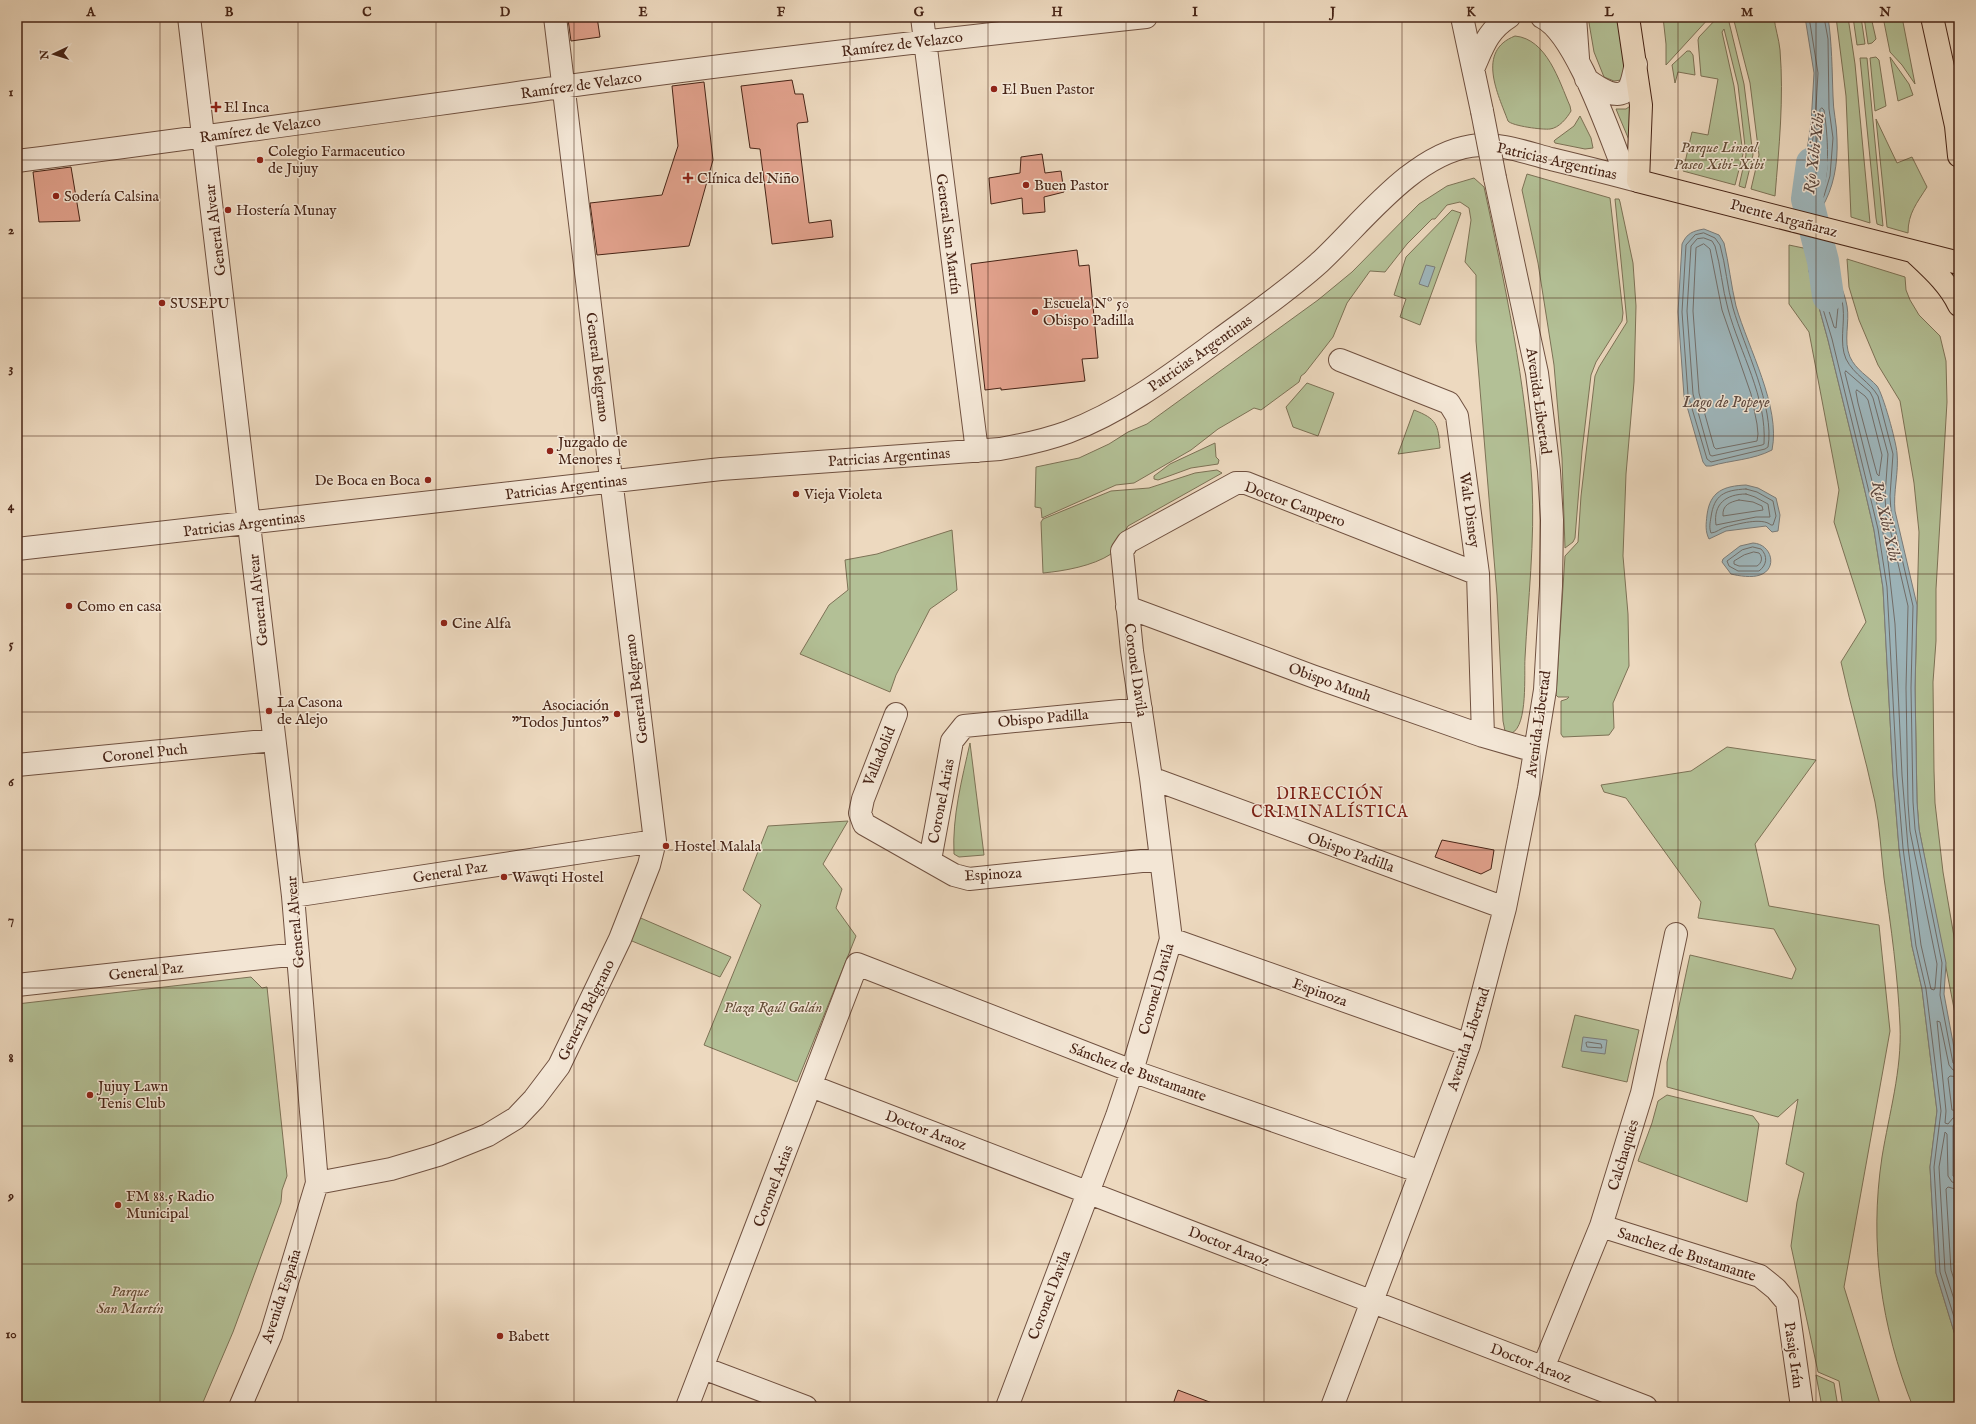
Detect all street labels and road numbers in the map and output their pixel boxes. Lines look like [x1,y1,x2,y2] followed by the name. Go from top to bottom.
[840,28,964,61] street label: Ramírez de Velazco
[519,68,643,103] street label: Ramírez de Velazco
[198,112,322,147] street label: Ramírez de Velazco
[1495,138,1619,185] street label: Patricias Argentinas
[932,172,965,296] street label: General San Martín
[200,182,231,277] street label: General Alvear
[1728,195,1840,242] street label: Puente Argañaraz
[1145,310,1256,396] street label: Patricias Argentinas
[581,311,614,423] street label: General Belgrano
[1521,345,1556,457] street label: Avenida Libertad
[827,444,951,471] street label: Patricias Argentinas
[504,471,628,504] street label: Patricias Argentinas
[1455,471,1484,550] street label: Walt Disney
[1242,477,1348,532] street label: Doctor Campero
[182,508,306,541] street label: Patricias Argentinas
[244,552,273,647] street label: General Alvear
[1120,622,1152,719] street label: Coronel Davila
[620,633,653,745] street label: General Belgrano
[1286,659,1374,706] street label: Obispo Munh
[1521,668,1556,780] street label: Avenida Libertad
[997,705,1090,732] street label: Obispo Padilla
[859,723,900,789] street label: Valladolid
[102,740,189,767] street label: Coronel Puch
[924,757,959,845] street label: Coronel Arias
[1305,828,1397,877] street label: Obispo Padilla
[412,857,489,888] street label: General Paz
[964,863,1023,885] street label: Espinoza
[282,875,309,969] street label: General Alvear
[1134,941,1179,1037] street label: Coronel Davila
[554,957,619,1064] street label: General Belgrano
[108,958,184,985] street label: General Paz
[1290,974,1350,1011] street label: Espinoza
[1443,984,1494,1094] street label: Avenida Libertad
[1067,1039,1209,1106] street label: Sánchez de Bustamante
[882,1106,969,1155] street label: Doctor Araoz
[1604,1117,1643,1193] street label: Calchaquies
[749,1143,798,1230] street label: Coronel Arias
[1185,1222,1272,1271] street label: Doctor Araoz
[1615,1223,1759,1286] street label: Sanchez de Bustamante
[257,1246,306,1347] street label: Avenida España
[1024,1247,1075,1343] street label: Coronel Davila
[1779,1321,1808,1390] street label: Pasaje Irán
[1487,1339,1574,1388] street label: Doctor Araoz

